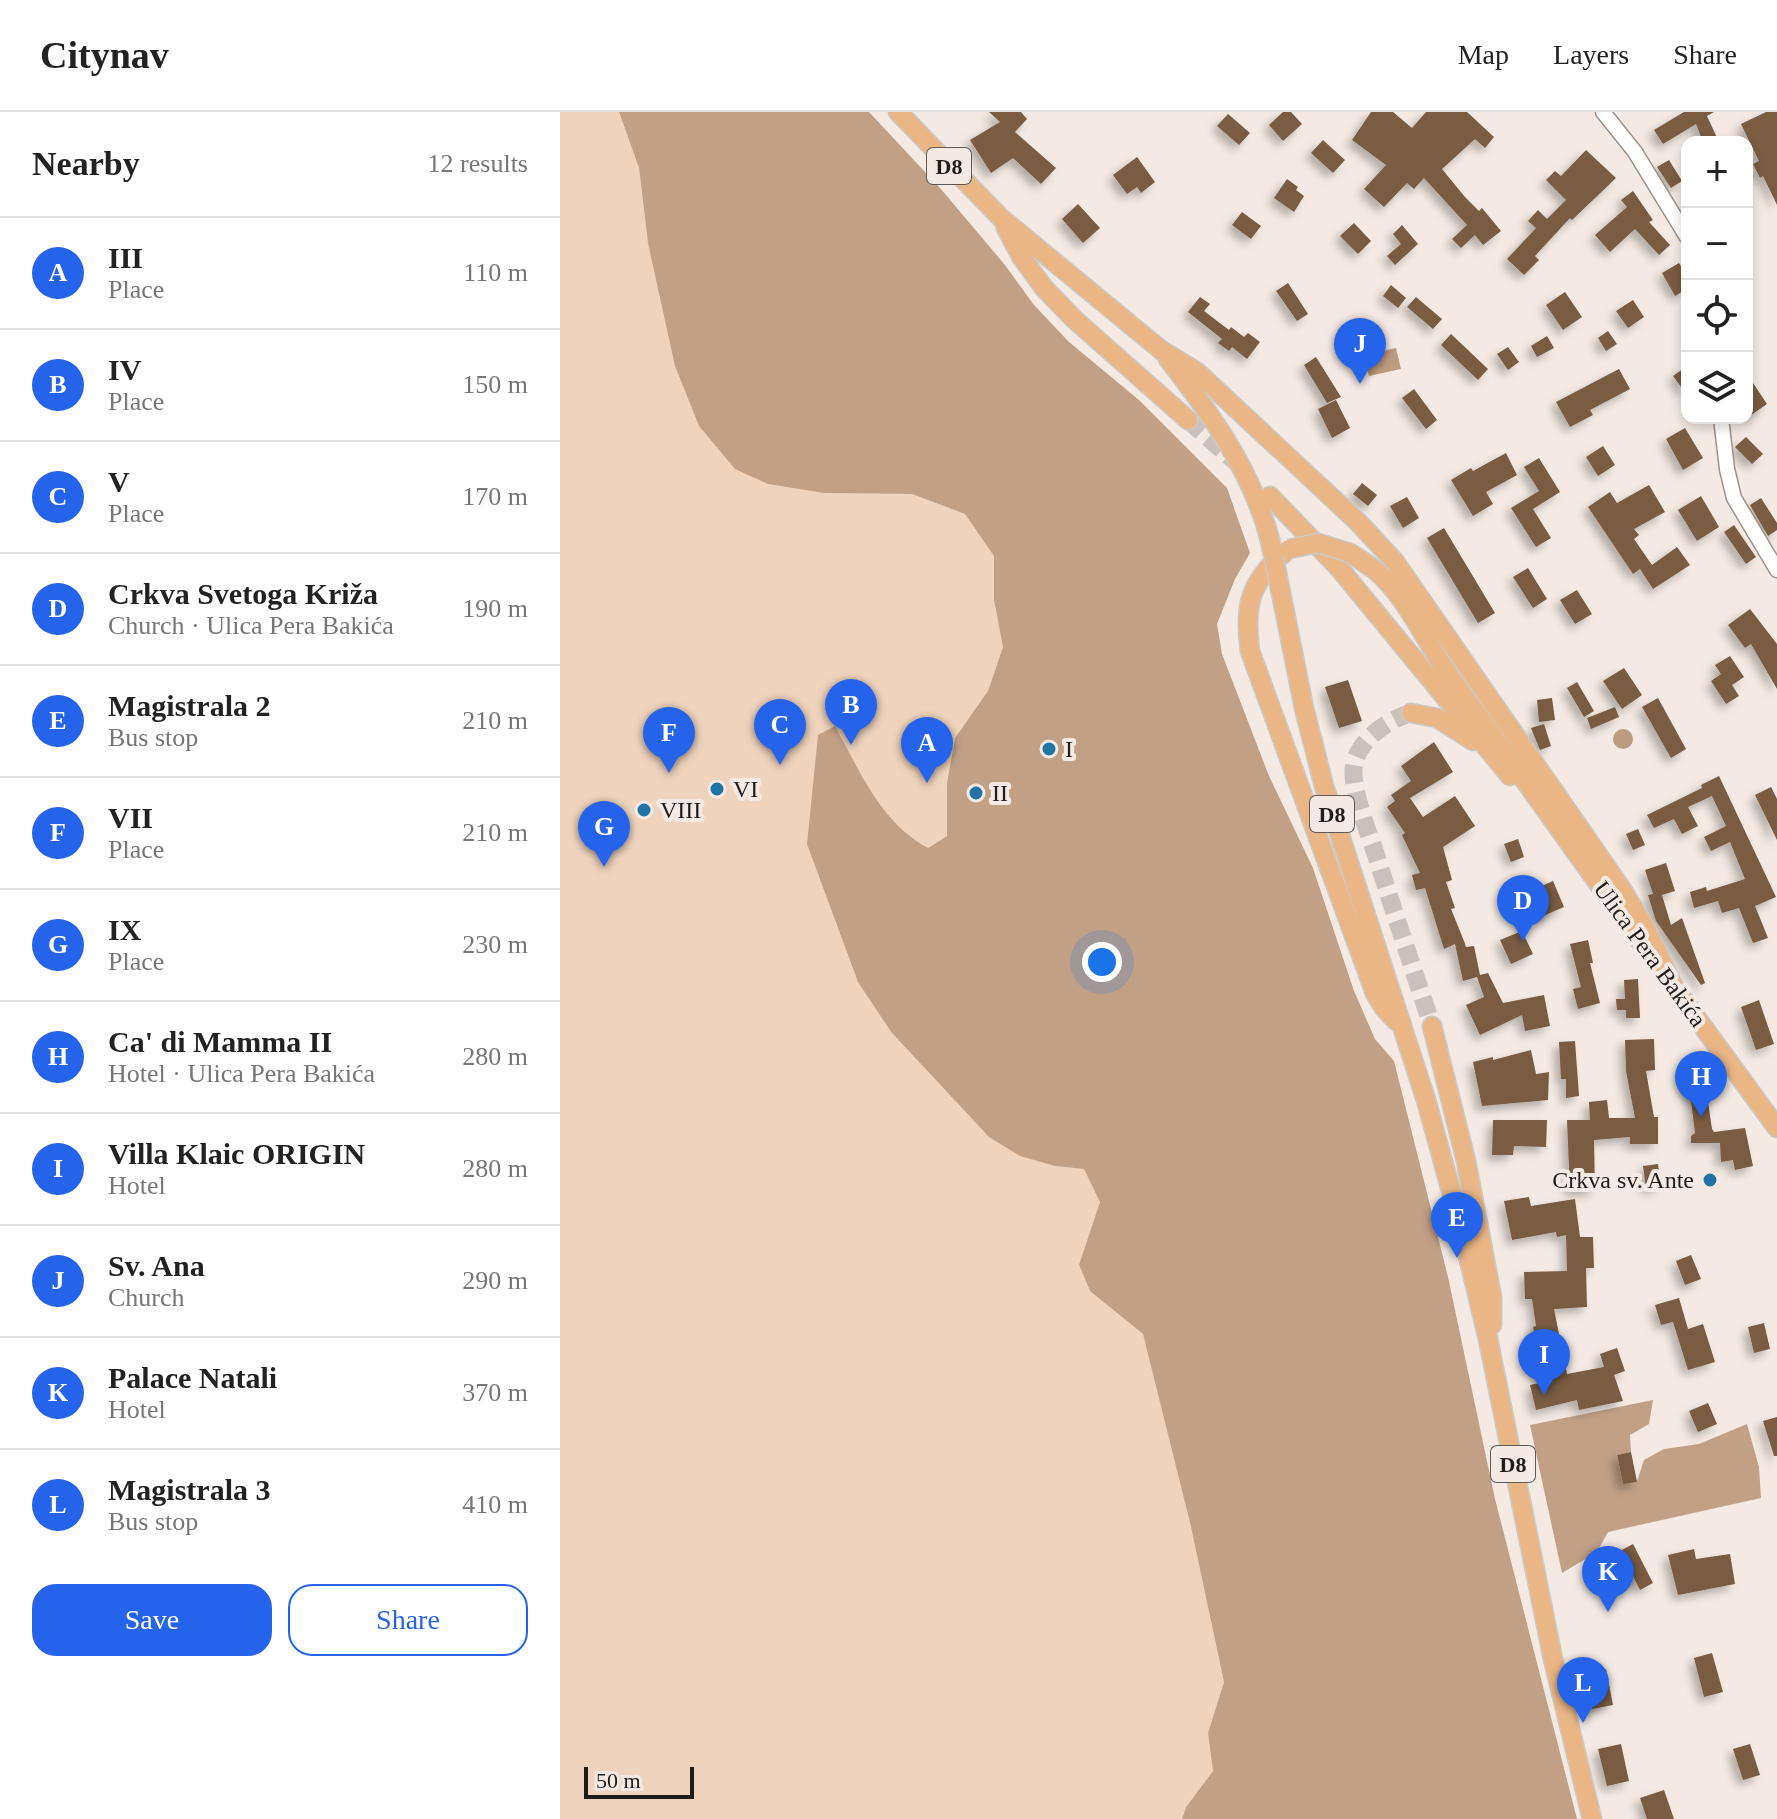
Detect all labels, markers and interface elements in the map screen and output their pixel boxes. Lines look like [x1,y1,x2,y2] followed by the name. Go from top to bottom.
[40,34,169,76] text: Citynav
[1458,39,1509,70] text: Map
[1553,39,1629,70] text: Layers
[1673,39,1737,70] text: Share
[1681,136,1753,424] map controls
[1681,136,1753,208] button: +
[32,145,140,182] text: Nearby
[927,148,971,184] road number: D8
[428,149,528,178] text: 12 results
[1681,208,1753,280] button: −
[108,241,143,274] text: III
[49,258,67,287] text: A
[463,258,528,287] text: 110 m
[108,275,164,304] text: Place
[1681,280,1753,352] button: locate
[1334,318,1386,384] pin: J
[1681,352,1753,424] button: layers
[108,353,141,386] text: IV
[49,370,67,399] text: B
[462,370,528,399] text: 150 m
[108,387,164,416] text: Place
[108,465,130,498] text: V
[49,482,67,511] text: C
[462,482,528,511] text: 170 m
[108,499,164,528] text: Place
[108,577,378,610] text: Crkva Svetoga Križa
[49,594,67,623] text: D
[462,594,528,623] text: 190 m
[108,611,394,640] text: Church · Ulica Pera Bakića
[825,679,877,745] pin: B
[108,689,270,722] text: Magistrala 2
[754,699,806,765] pin: C
[49,706,67,735] text: E
[462,706,528,735] text: 210 m
[643,707,695,773] pin: F
[901,717,953,783] pin: A
[108,723,198,752] text: Bus stop
[1065,736,1073,762] place label: I
[1040,740,1058,758] marker: I
[733,776,758,802] place label: VI
[708,780,726,798] marker: VI
[992,780,1008,806] place label: II
[967,784,985,802] marker: II
[1310,796,1354,832] road number: D8
[660,797,701,823] place label: VIII
[108,801,153,834] text: VII
[578,801,630,867] pin: G
[635,801,653,819] marker: VIII
[50,818,66,847] text: F
[462,818,528,847] text: 210 m
[108,835,164,864] text: Place
[1497,875,1549,941] pin: D
[1589,876,1712,1032] street label: Ulica Pera Bakića
[108,913,141,946] text: IX
[48,930,68,959] text: G
[462,930,528,959] text: 230 m
[1082,942,1122,982] your location
[108,947,164,976] text: Place
[108,1025,332,1058] text: Ca' di Mamma II
[48,1042,68,1071] text: H
[462,1042,528,1071] text: 280 m
[1675,1051,1727,1117] pin: H
[108,1059,375,1088] text: Hotel · Ulica Pera Bakića
[108,1137,365,1170] text: Villa Klaic ORIGIN
[53,1154,63,1183] text: I
[462,1154,528,1183] text: 280 m
[1552,1167,1694,1193] place label: Crkva sv. Ante
[108,1171,166,1200] text: Hotel
[1701,1171,1719,1189] marker: Crkva sv. Ante
[1431,1192,1483,1258] pin: E
[108,1249,205,1282] text: Sv. Ana
[52,1266,65,1295] text: J
[462,1266,528,1295] text: 290 m
[108,1283,185,1312] text: Church
[1518,1329,1570,1395] pin: I
[108,1361,277,1394] text: Palace Natali
[48,1378,68,1407] text: K
[462,1378,528,1407] text: 370 m
[108,1395,166,1424] text: Hotel
[1491,1446,1535,1482] road number: D8
[108,1473,270,1506] text: Magistrala 3
[49,1490,67,1519] text: L
[462,1490,528,1519] text: 410 m
[108,1507,198,1536] text: Bus stop
[1582,1546,1634,1612] pin: K
[32,1584,272,1656] button: Save
[288,1584,528,1656] button: Share
[1557,1657,1609,1723] pin: L
[584,1763,694,1799] scale bar
[596,1768,641,1793] text: 50 m

